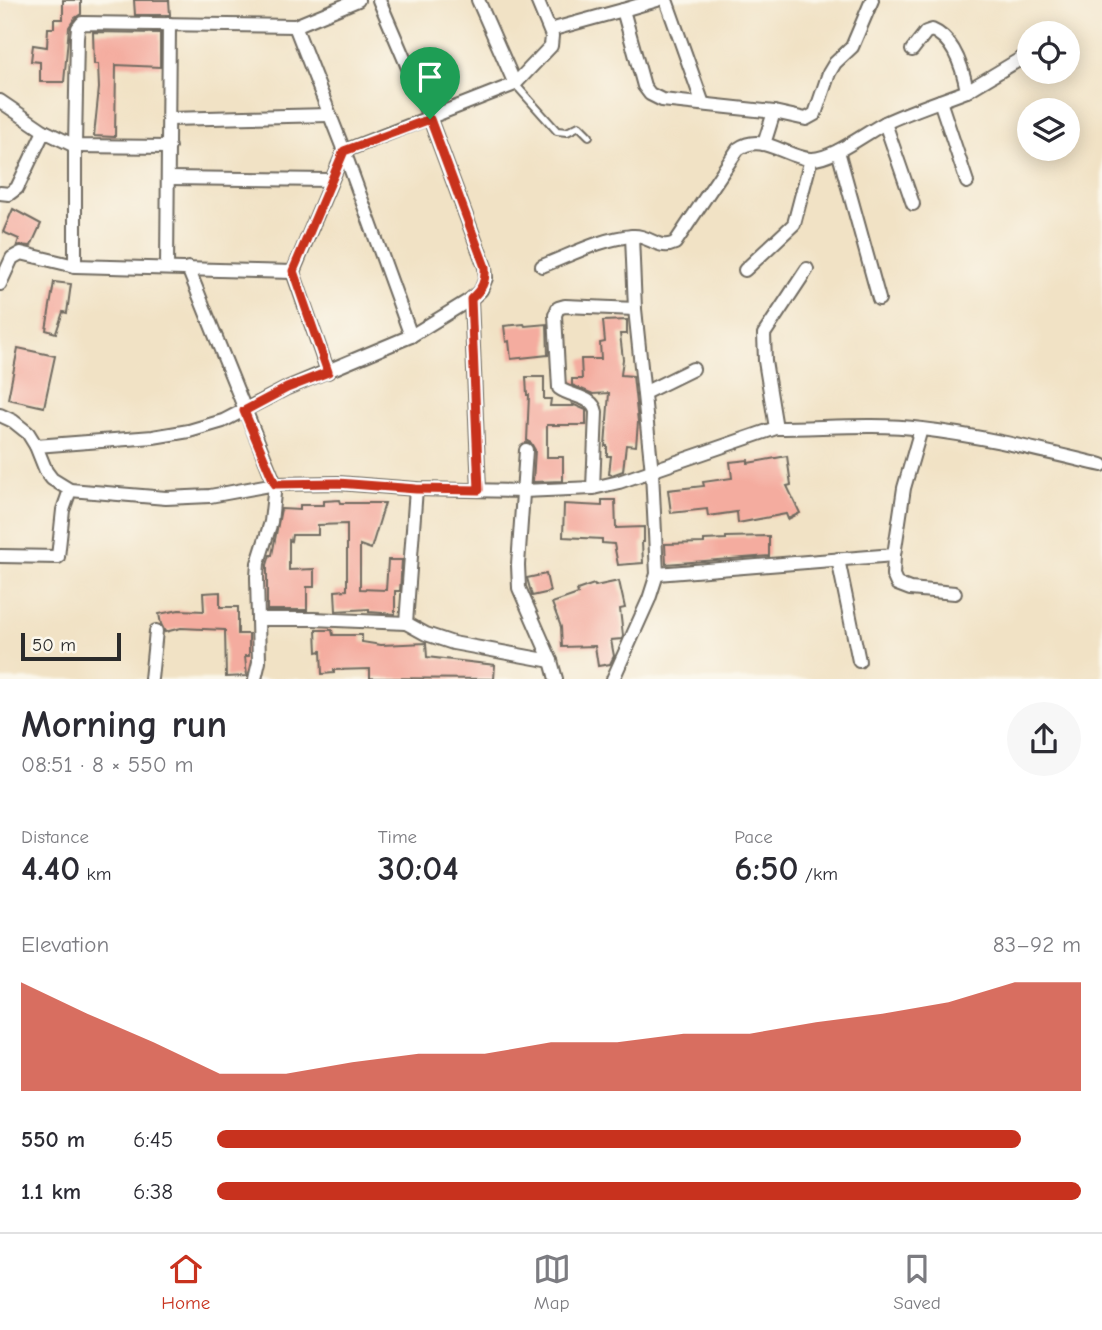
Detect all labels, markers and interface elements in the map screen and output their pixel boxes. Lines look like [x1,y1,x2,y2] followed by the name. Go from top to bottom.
[1017,21,1080,161] map controls
[1017,21,1080,84] button: locate
[400,47,460,119] pin
[411,58,449,96] icon: arrive
[1017,98,1080,161] button: layers
[21,630,121,662] scale bar
[32,634,76,656] text: 50 m
[1007,702,1081,776] button: share
[21,703,227,747] text: Morning run
[21,751,194,778] text: 08:51 · 8 × 550 m
[21,826,89,848] text: Distance
[378,826,417,848] text: Time
[734,826,773,848] text: Pace
[21,848,80,889] text: 4.40
[378,848,459,889] text: 30:04
[734,848,798,889] text: 6:50
[80,863,111,885] text: km
[798,863,838,885] text: /km
[21,931,109,958] text: Elevation
[993,931,1081,958] text: 83–92 m
[21,1126,85,1153] text: 550 m
[133,1126,173,1153] text: 6:45
[21,1178,81,1205] text: 1.1 km
[133,1178,173,1205] text: 6:38
[161,1250,210,1314] tab: Home
[533,1250,571,1314] tab: Map
[893,1250,941,1314] tab: Saved

